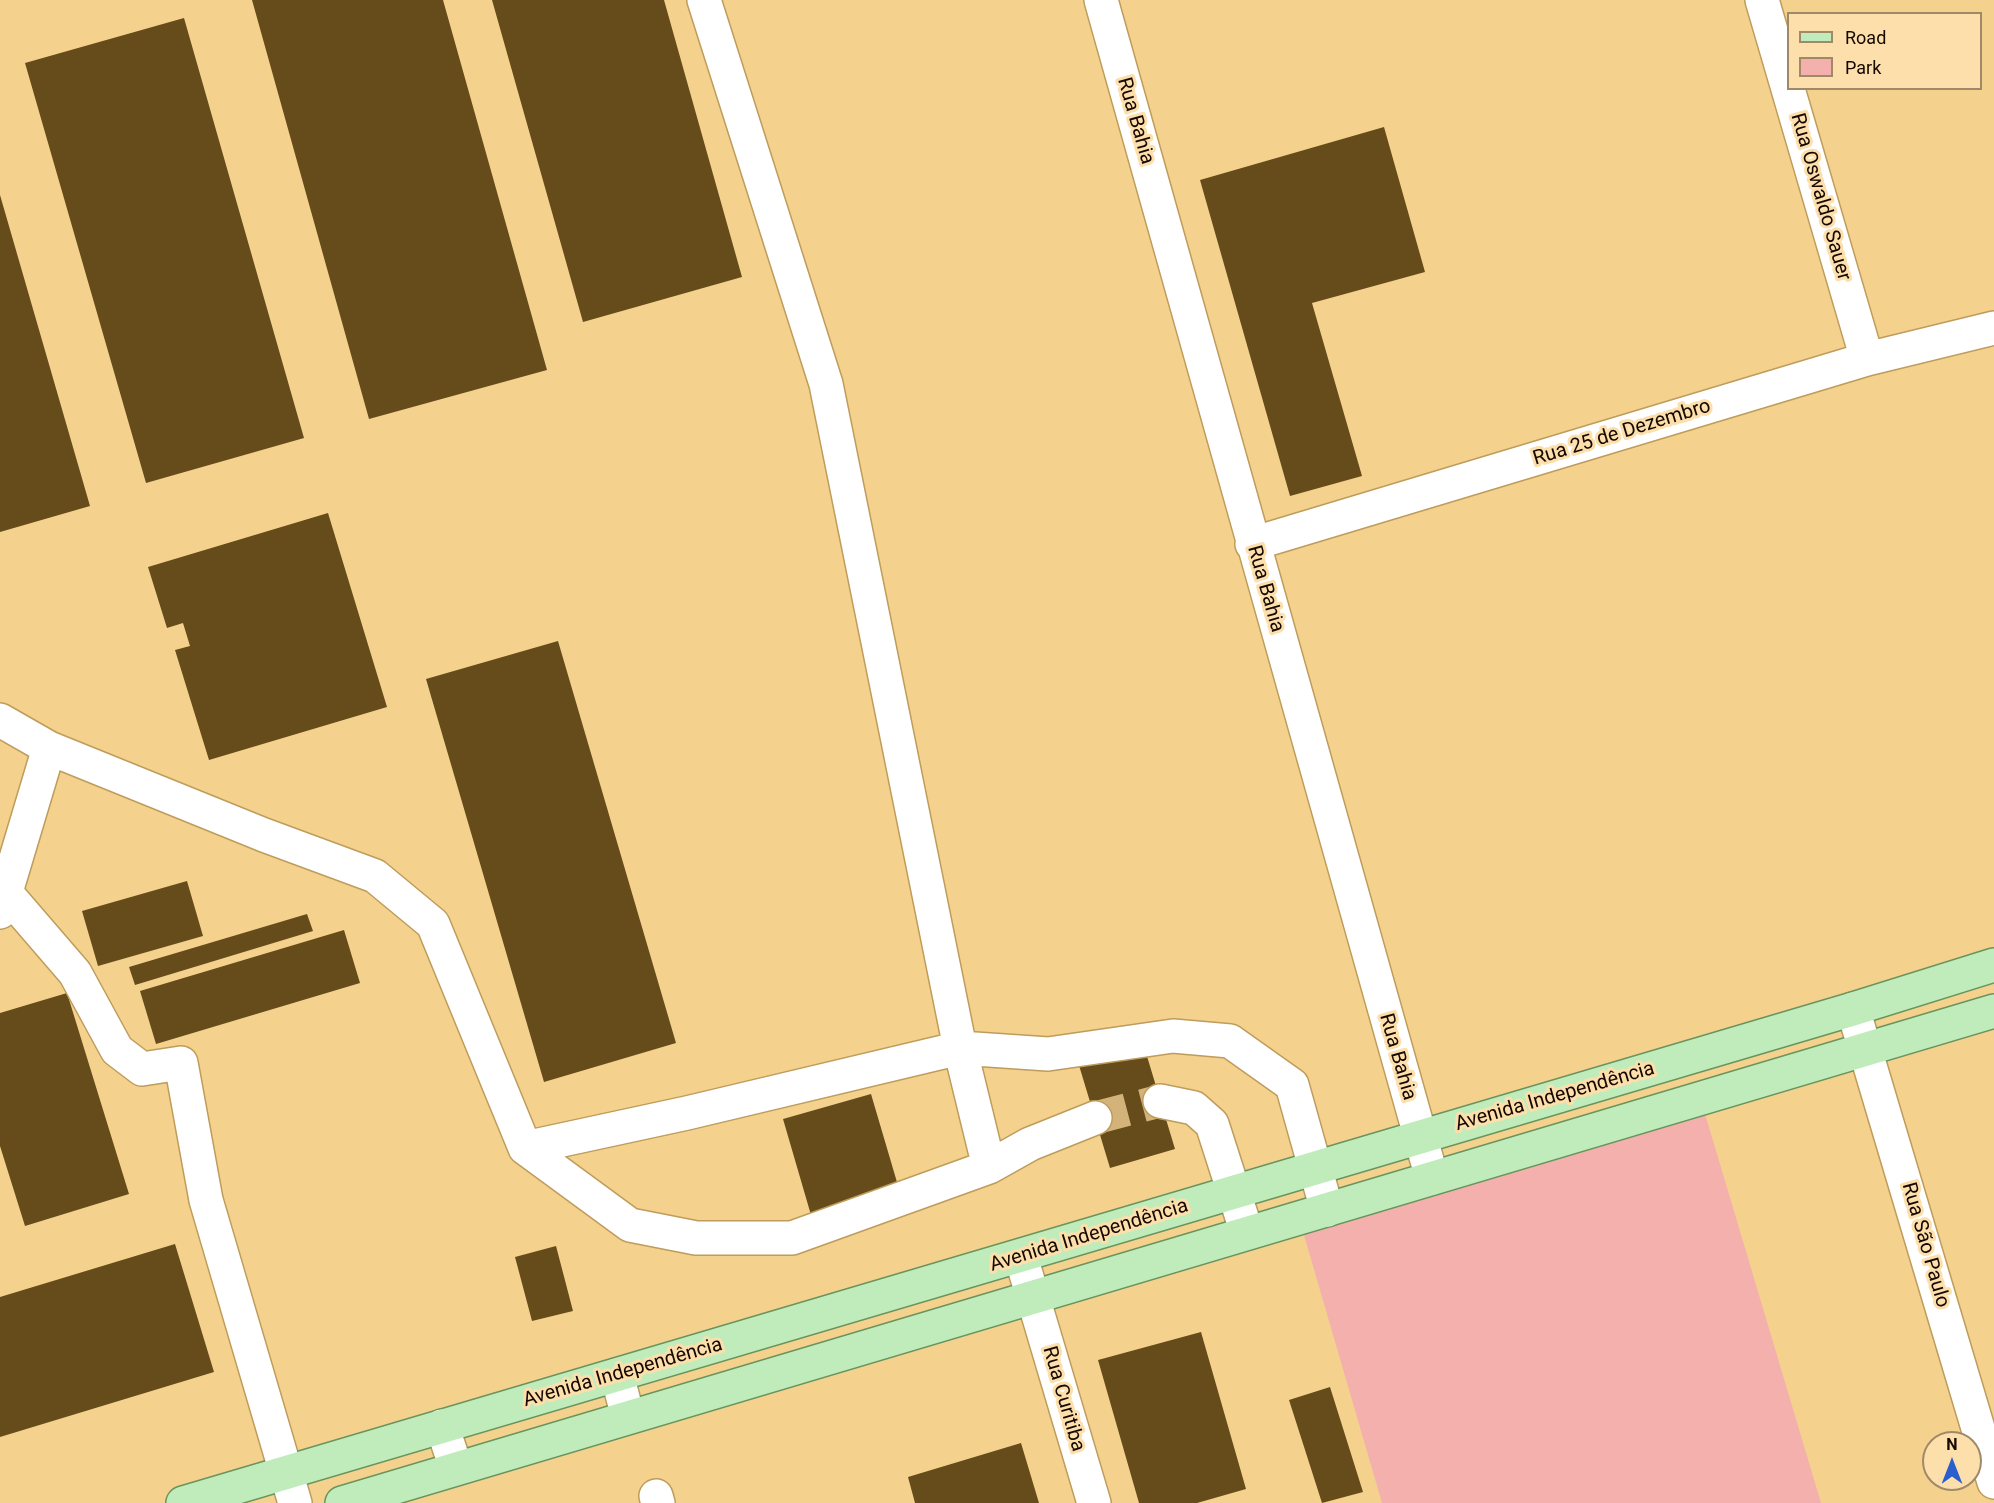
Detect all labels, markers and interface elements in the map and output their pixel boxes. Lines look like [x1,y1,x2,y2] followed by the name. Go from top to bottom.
[1787,12,1982,90] legend
[1845,27,1886,48] text: Road
[1845,57,1881,78] text: Park
[1111,75,1159,167] street label: Rua Bahia
[1785,111,1855,283] street label: Rua Oswaldo Sauer
[1530,395,1714,471] street label: Rua 25 de Dezembro
[1241,543,1289,635] street label: Rua Bahia
[1373,1011,1421,1103] street label: Rua Bahia
[1453,1057,1657,1137] street label: Avenida Independência
[1896,1180,1954,1310] street label: Rua São Paulo
[987,1194,1191,1278] street label: Avenida Independência
[521,1333,725,1413] street label: Avenida Independência
[1037,1344,1089,1454] street label: Rua Curitiba
[1922,1431,1982,1491] north arrow
[1946,1435,1958,1454] text: N

